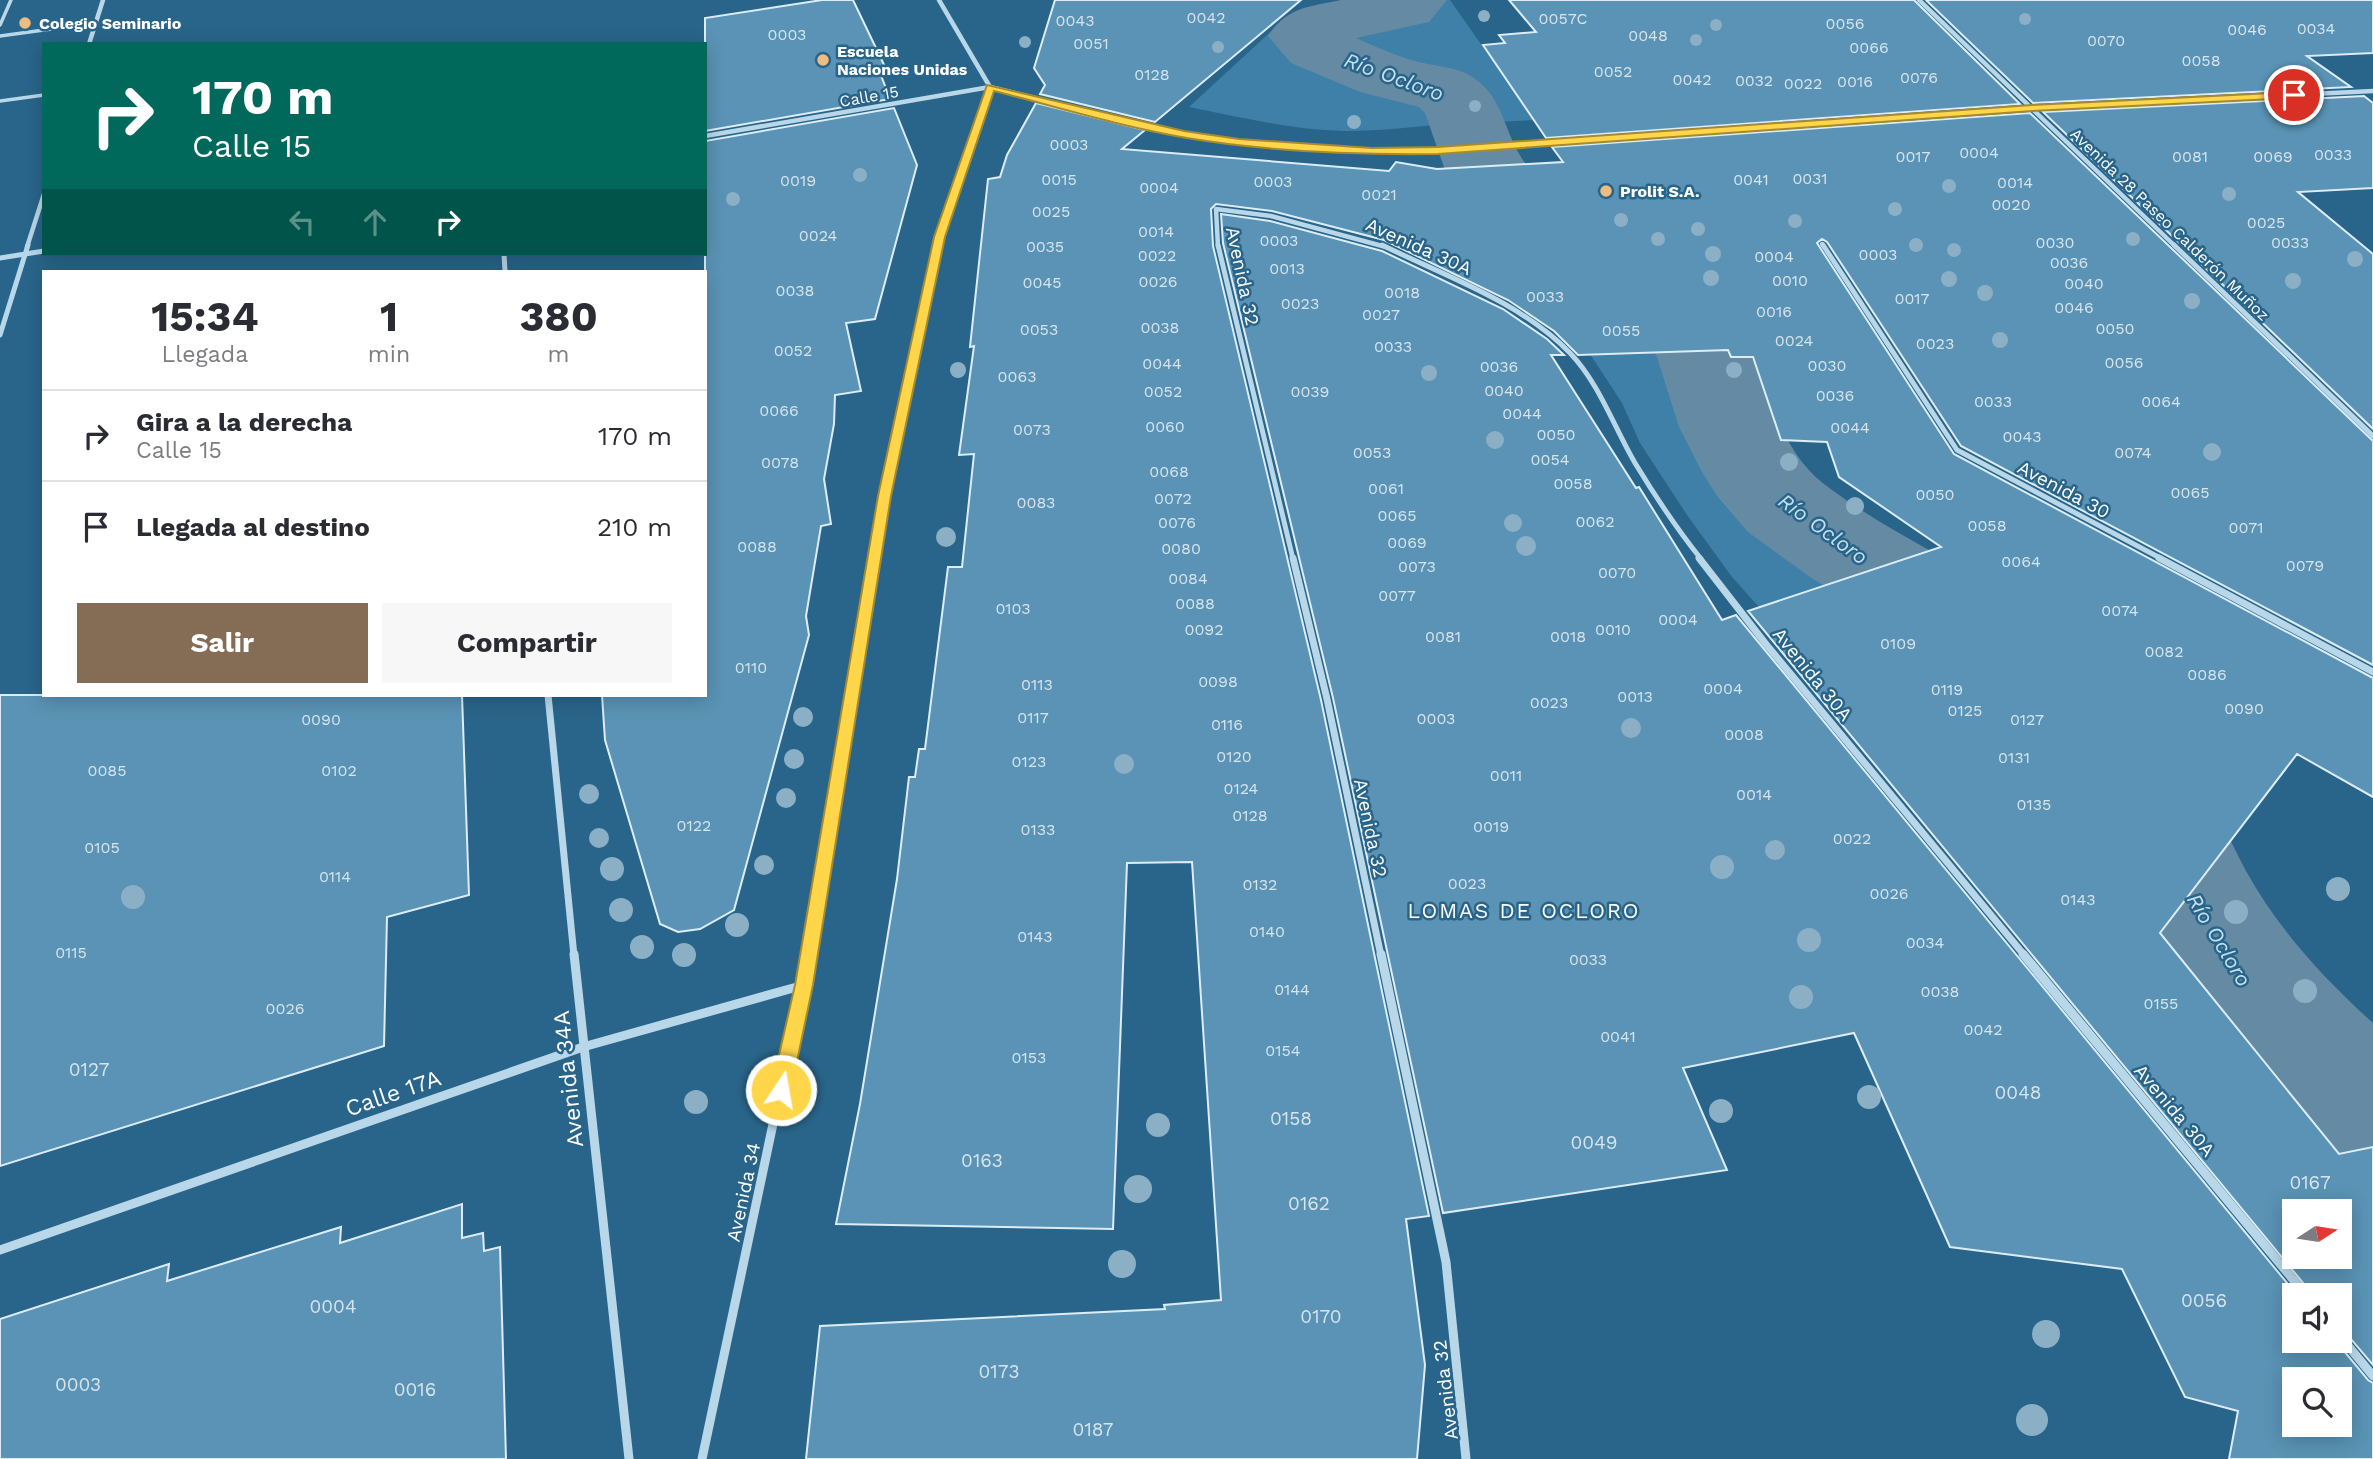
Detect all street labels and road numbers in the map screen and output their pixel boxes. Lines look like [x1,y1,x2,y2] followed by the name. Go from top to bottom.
[838,82,900,111] street label: Calle 15
[2066,124,2273,325] street label: Avenida 28 Paseo Calderón Muñoz
[1362,213,1476,280] street label: Avenida 30A
[1221,225,1264,328] street label: Avenida 32
[2014,456,2114,523] street label: Avenida 30
[1768,623,1858,726] street label: Avenida 30A
[1349,777,1392,880] street label: Avenida 32
[548,1009,589,1149] street label: Avenida 34A
[2129,1059,2220,1162] street label: Avenida 30A
[342,1065,445,1122] street label: Calle 17A
[722,1140,765,1244] street label: Avenida 34
[1428,1339,1463,1441] street label: Avenida 32

